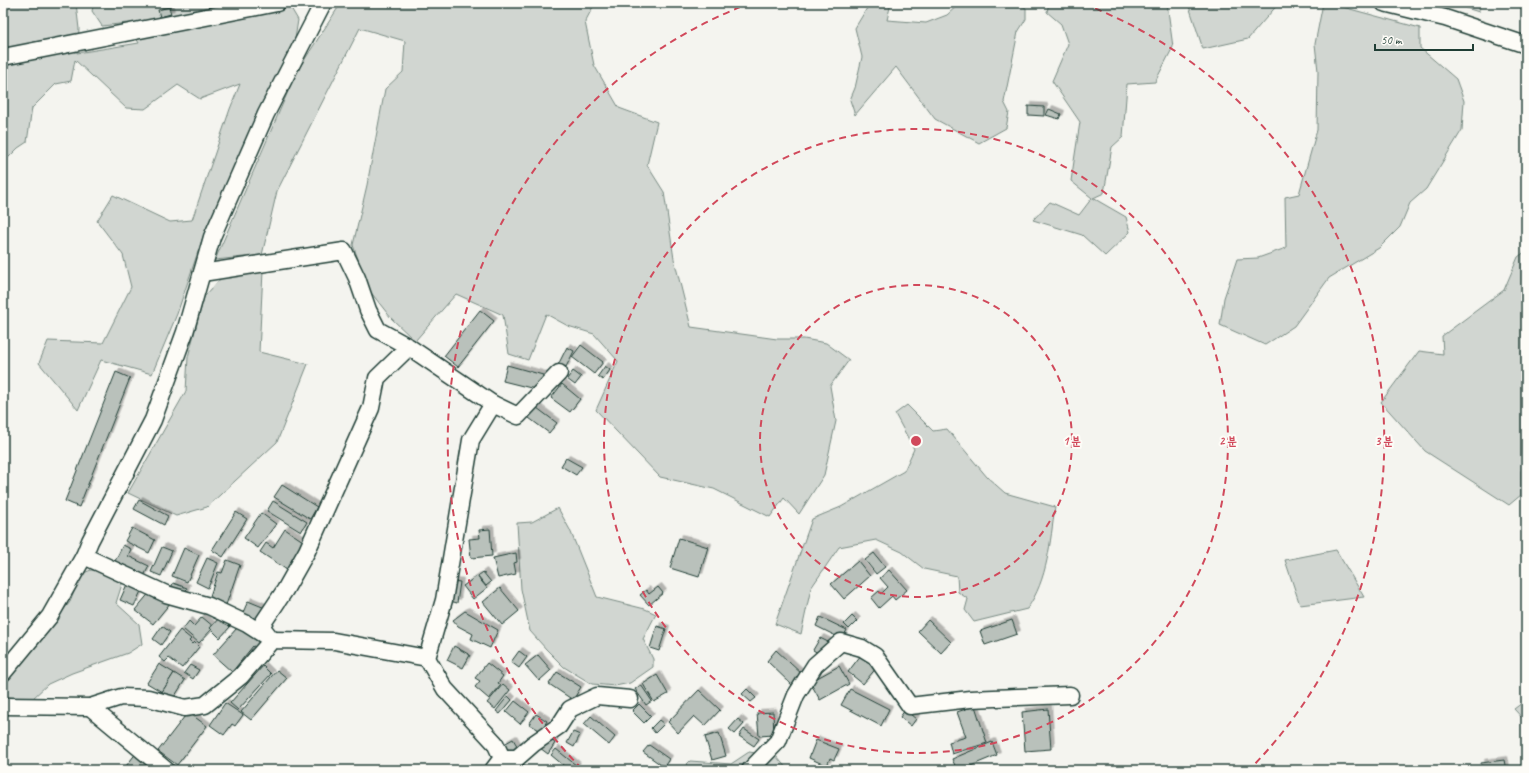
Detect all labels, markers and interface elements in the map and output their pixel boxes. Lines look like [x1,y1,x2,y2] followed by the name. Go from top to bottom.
[1375,26,1473,52] scale bar
[1381,32,1403,48] text: 50 m
[1063,433,1081,449] text: 1 분
[1219,433,1237,449] text: 2 분
[1375,433,1393,449] text: 3 분
[909,434,923,448] centre of rings

